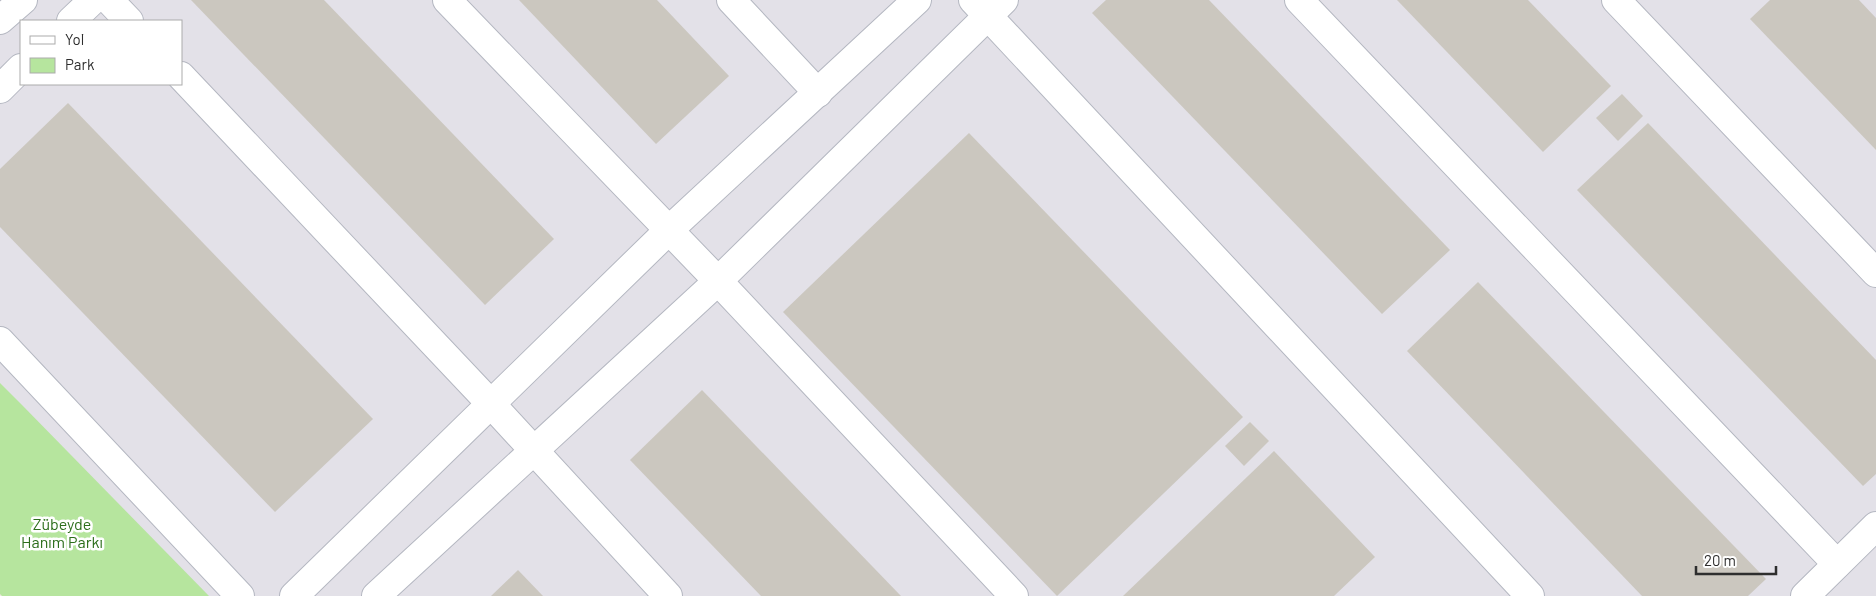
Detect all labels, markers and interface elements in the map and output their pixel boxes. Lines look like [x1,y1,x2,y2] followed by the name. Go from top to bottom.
[20,20,182,85] legend
[65,30,84,48] text: Yol
[65,55,95,73] text: Park
[21,514,103,551] park label: Zübeyde Hanım Parkı
[1696,544,1776,576] scale bar
[1704,551,1736,569] text: 20 m

